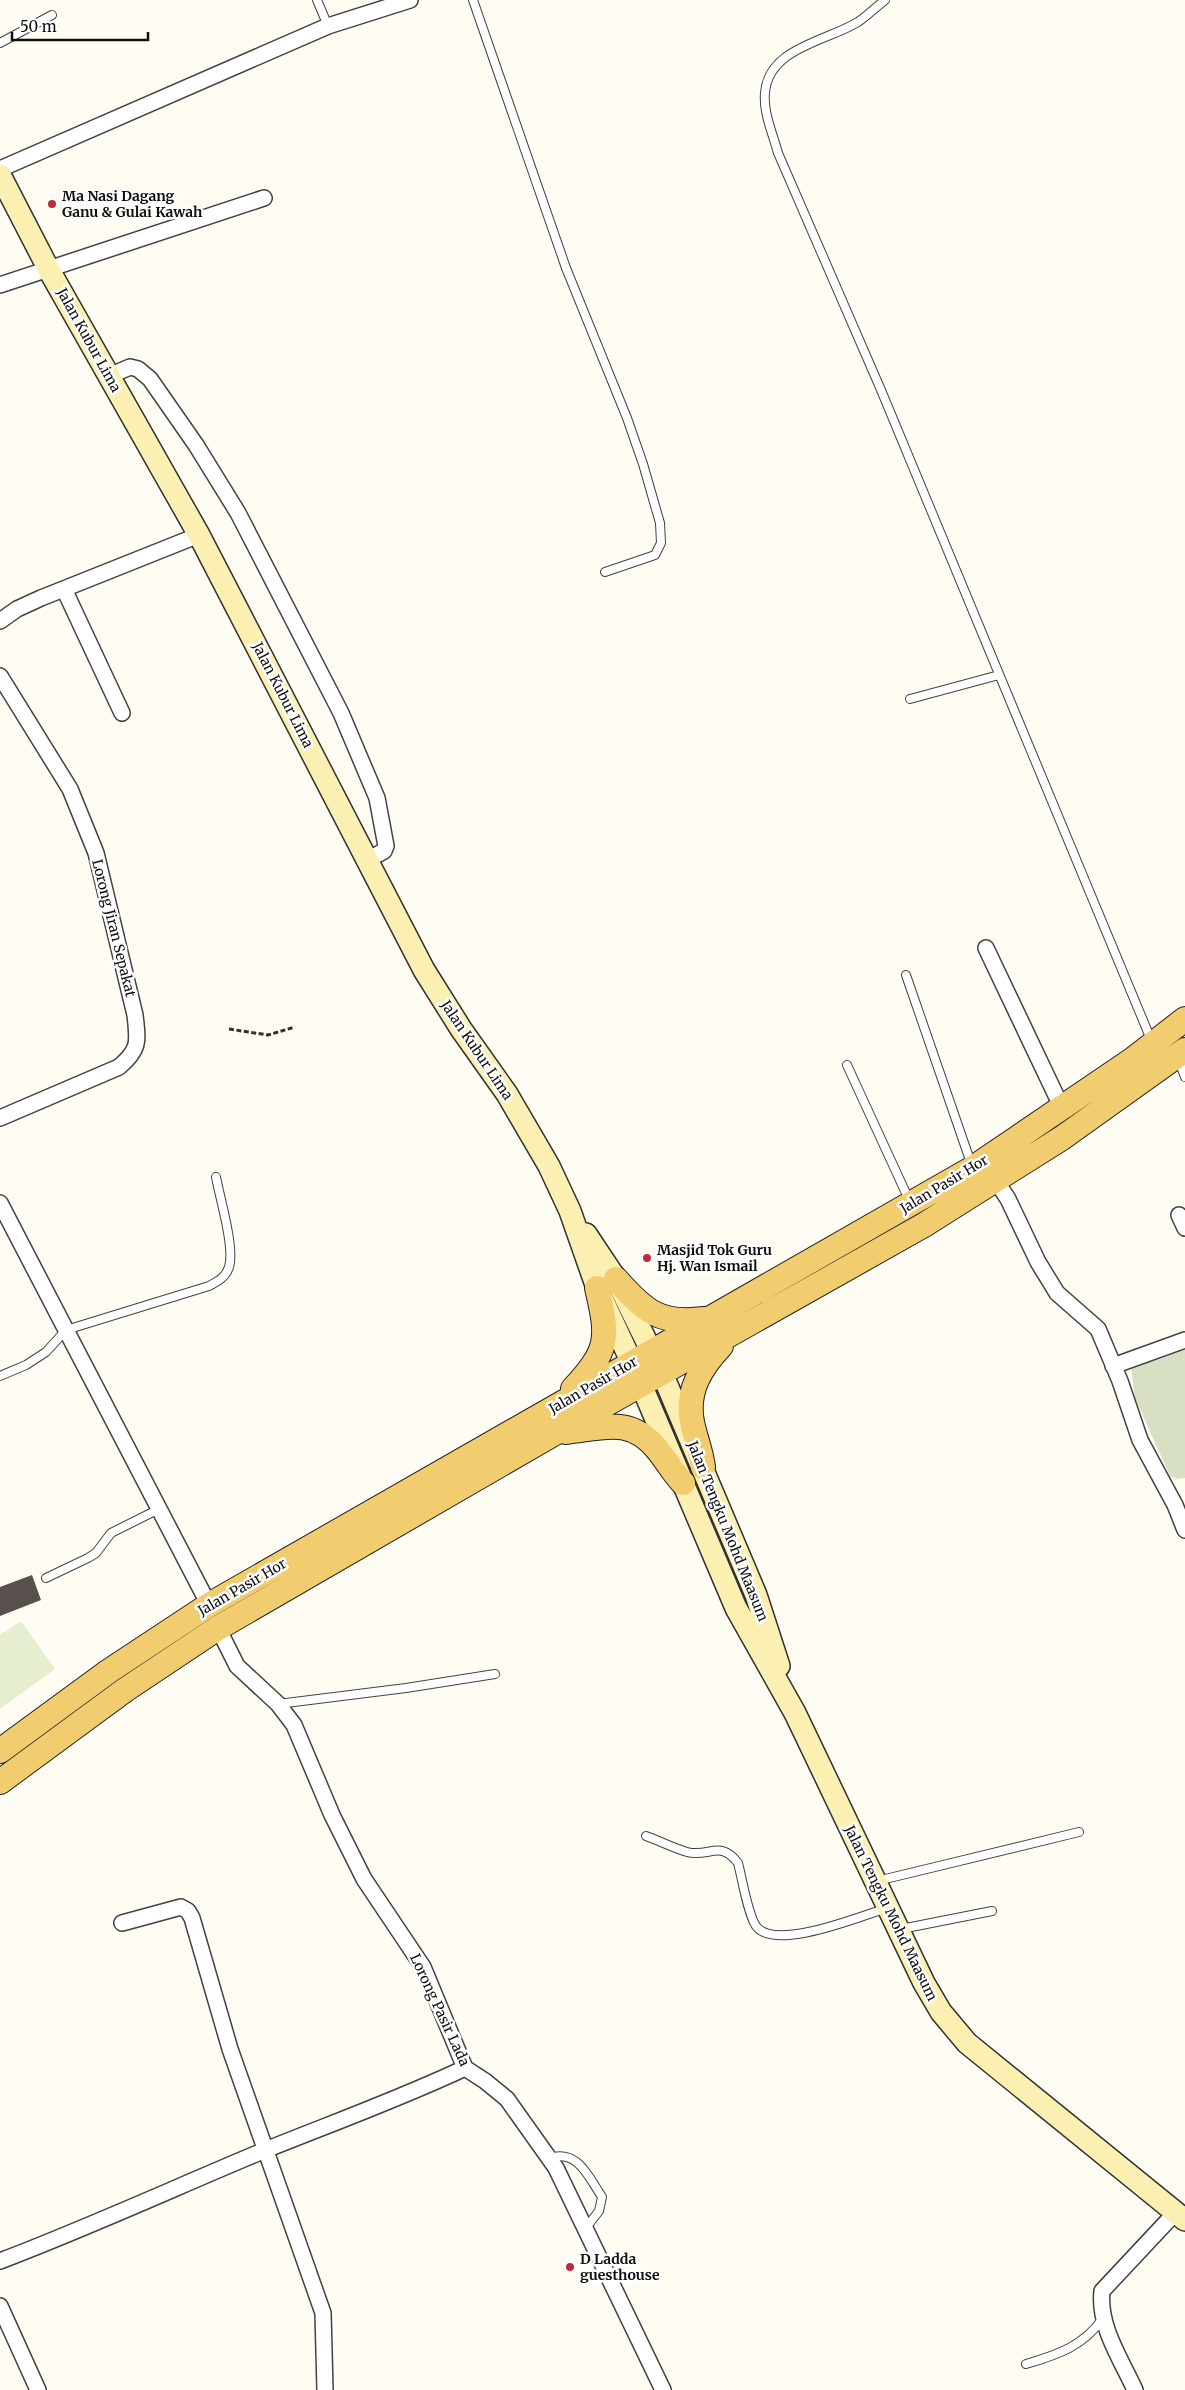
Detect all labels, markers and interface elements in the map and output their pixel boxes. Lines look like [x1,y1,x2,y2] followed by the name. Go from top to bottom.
[12,10,149,42] scale bar
[20,17,57,36] text: 50 m
[62,187,203,221] place label: Ma Nasi Dagang Ganu & Gulai Kawah
[46,198,58,210] marker: Ma Nasi Dagang Ganu & Gulai Kawah
[52,284,125,396] street label: Jalan Kubur Lima
[248,638,318,751] street label: Jalan Kubur Lima
[88,857,140,999] street label: Lorong Jiran Sepakat
[436,996,517,1104] street label: Jalan Kubur Lima
[896,1151,991,1218] street label: Jalan Pasir Hor
[657,1241,772,1275] place label: Masjid Tok Guru Hj. Wan Ismail
[641,1252,653,1264] marker: Masjid Tok Guru Hj. Wan Ismail
[545,1352,641,1418] street label: Jalan Pasir Hor
[683,1437,773,1624] street label: Jalan Tengku Mohd Maasum
[194,1554,290,1620] street label: Jalan Pasir Hor
[840,1821,941,2004] street label: Jalan Tengku Mohd Maasum
[406,1951,474,2069] street label: Lorong Pasir Lada
[580,2250,660,2284] place label: D Ladda guesthouse
[564,2261,576,2273] marker: D Ladda guesthouse

